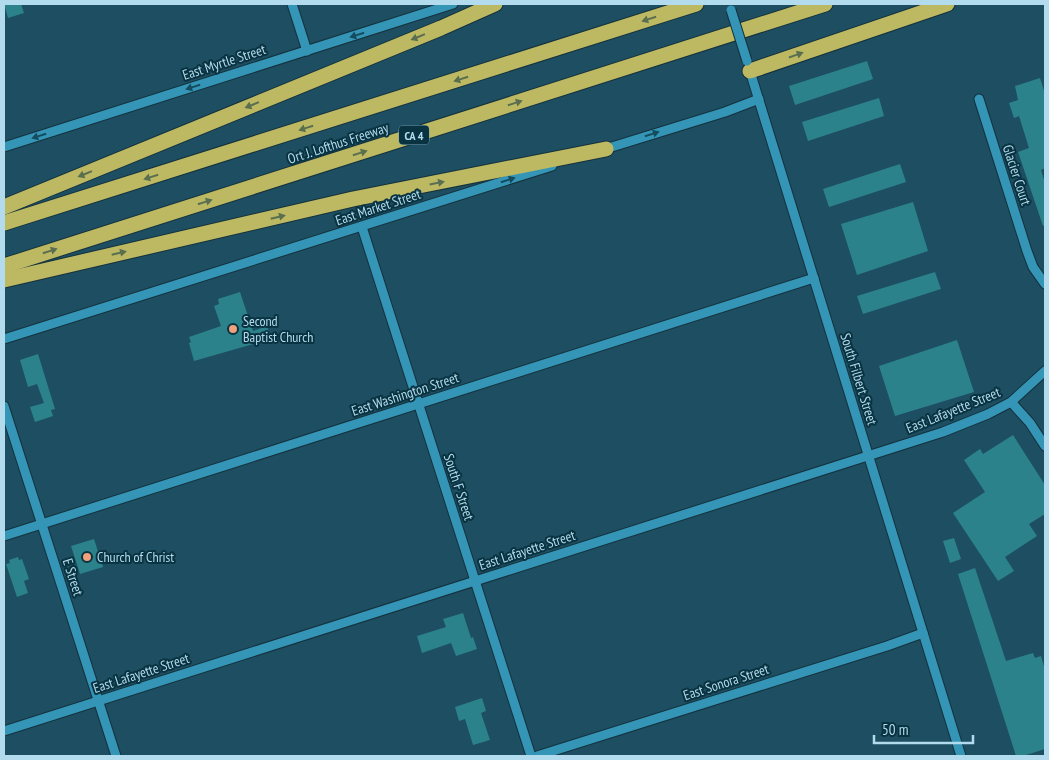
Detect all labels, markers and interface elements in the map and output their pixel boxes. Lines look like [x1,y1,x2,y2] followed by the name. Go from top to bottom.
[641,15,656,23] one-way arrow
[349,31,364,39] one-way arrow
[411,34,426,42] one-way arrow
[180,40,268,84] street label: East Myrtle Street
[789,51,804,59] one-way arrow
[453,75,468,83] one-way arrow
[186,83,201,91] one-way arrow
[507,99,522,107] one-way arrow
[245,102,259,110] one-way arrow
[285,118,391,168] street label: Ort J. Lofthus Freeway
[299,125,314,132] one-way arrow
[399,126,429,144] road number: CA 4
[645,130,660,138] one-way arrow
[31,133,46,140] one-way arrow
[999,142,1035,208] street label: Glacier Court
[353,148,368,156] one-way arrow
[78,170,92,178] one-way arrow
[143,173,158,181] one-way arrow
[501,176,516,184] one-way arrow
[429,178,445,186] one-way arrow
[333,185,423,229] street label: East Market Street
[198,198,213,206] one-way arrow
[270,213,285,221] one-way arrow
[43,247,58,254] one-way arrow
[112,249,127,257] one-way arrow
[243,312,313,346] place label: Second Baptist Church
[227,323,239,335] marker: Second Baptist Church
[837,331,882,427] street label: South Filbert Street
[349,368,461,420] street label: East Washington Street
[903,383,1003,437] street label: East Lafayette Street
[440,451,478,523] street label: South F Street
[477,526,577,574] street label: East Lafayette Street
[97,548,174,566] place label: Church of Christ
[81,551,93,563] marker: Church of Christ
[59,556,87,598] street label: E Street
[91,649,191,697] street label: East Lafayette Street
[681,660,771,704] street label: East Sonora Street
[874,712,973,744] scale bar
[882,720,908,739] text: 50 m

